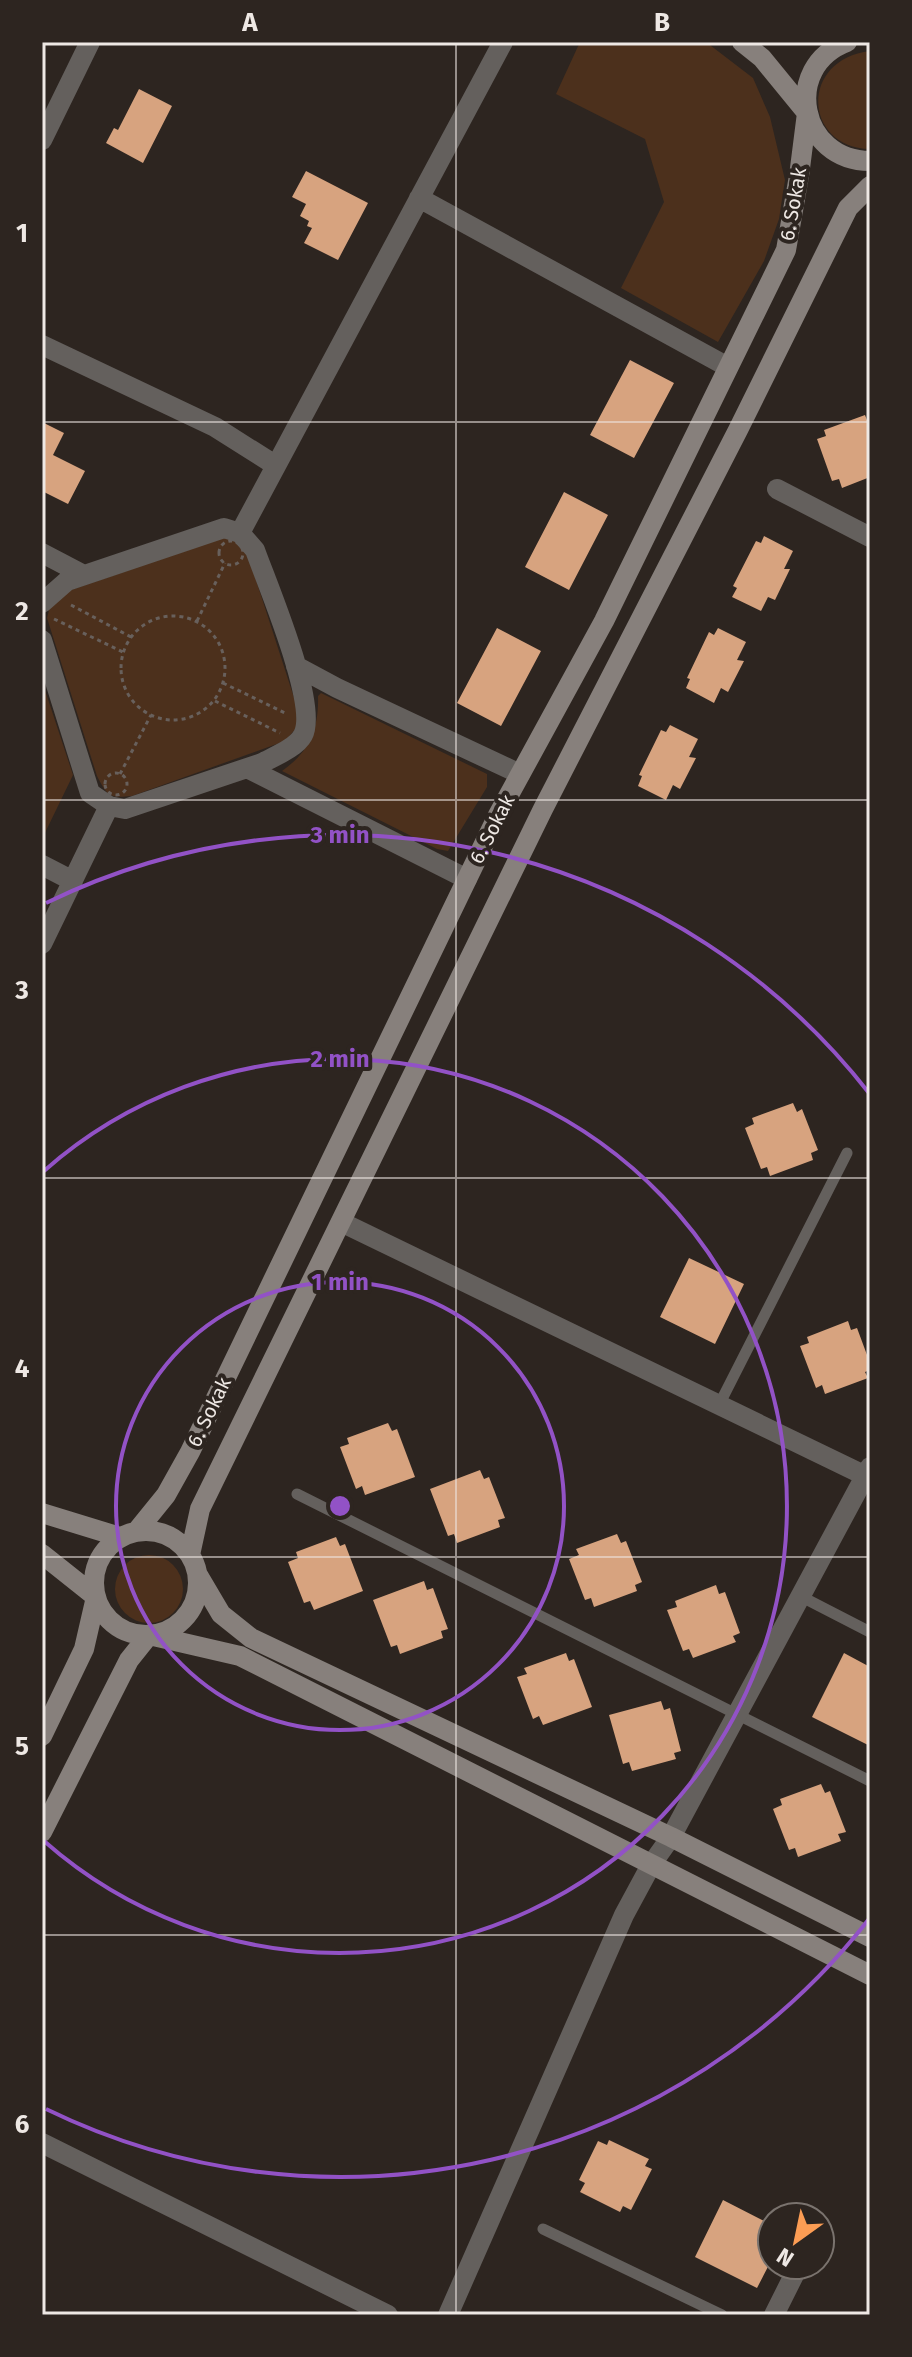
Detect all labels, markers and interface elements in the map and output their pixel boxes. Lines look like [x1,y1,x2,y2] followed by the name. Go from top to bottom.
[241,7,258,38] text: A
[654,7,670,38] text: B
[775,165,811,243] street label: 6. Sokak
[16,218,28,249] text: 1
[15,596,29,627] text: 2
[464,790,520,868] street label: 6. Sokak
[309,821,370,849] text: 3 min
[14,975,29,1006] text: 3
[311,1045,370,1073] text: 2 min
[311,1268,369,1296] text: 1 min
[15,1353,30,1384] text: 4
[182,1373,236,1451] street label: 6. Sokak
[326,1492,354,1520] centre of rings
[15,1731,29,1762] text: 5
[15,2109,30,2140] text: 6
[756,2201,836,2281] north arrow
[772,2242,799,2273] text: N

